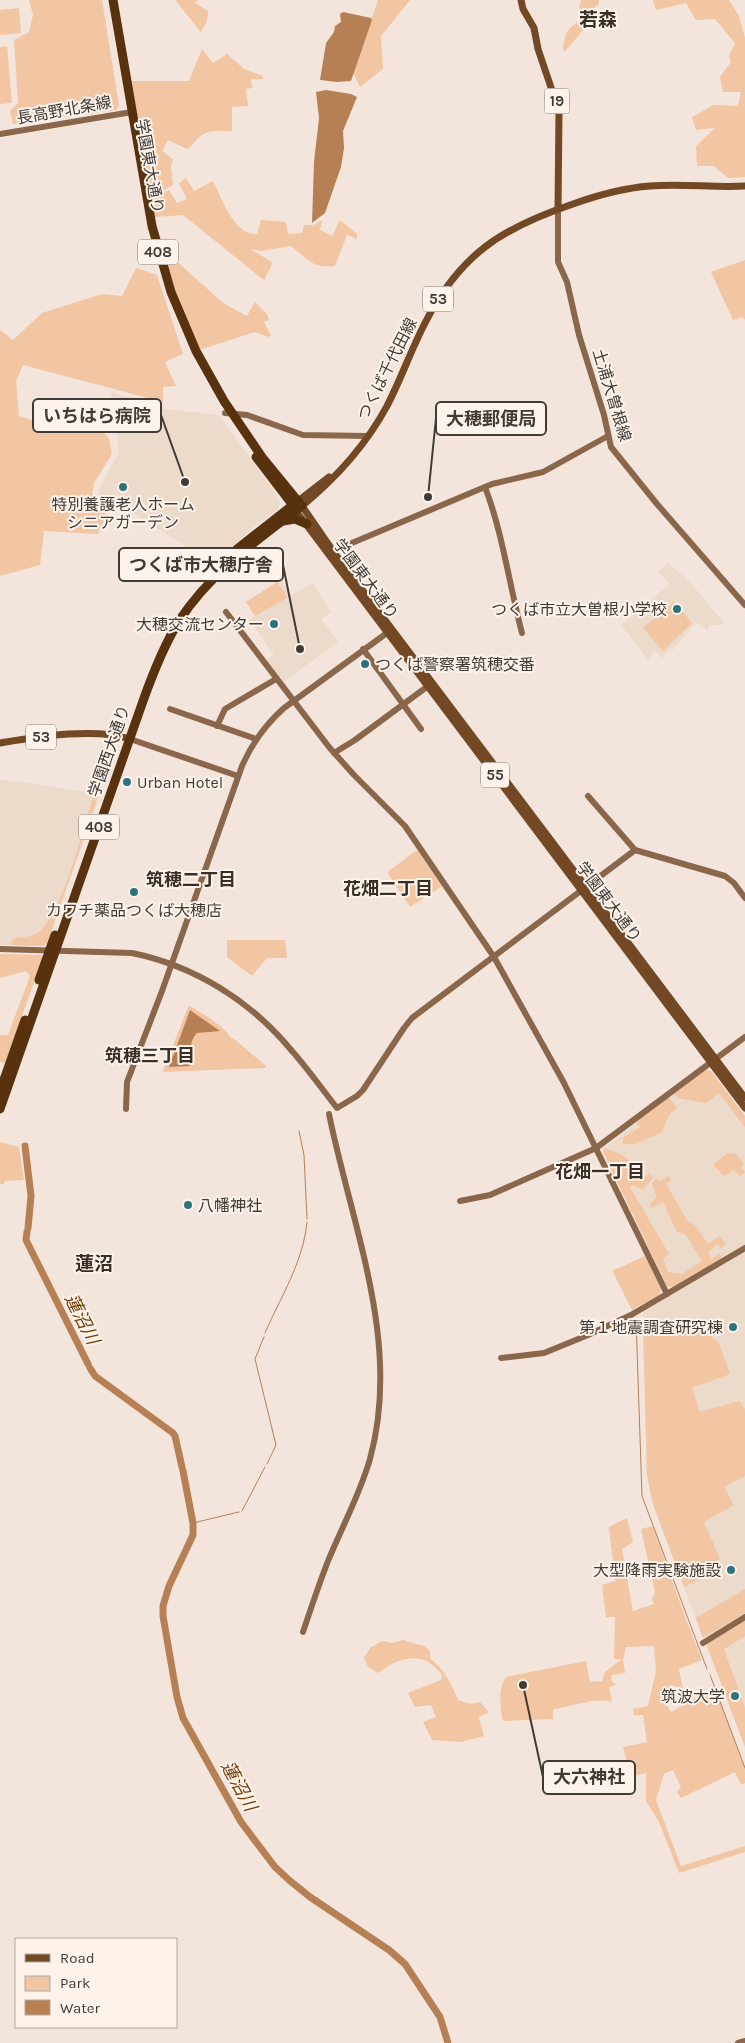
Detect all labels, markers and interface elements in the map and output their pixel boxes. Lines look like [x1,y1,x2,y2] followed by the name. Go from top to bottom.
[579,9,617,31] district label: 若森
[544,88,570,114] road number: 19
[15,92,113,128] street label: 長高野北条線
[132,117,168,215] street label: 学園東大通り
[138,240,178,264] road number: 408
[423,286,453,312] road number: 53
[353,315,421,423] street label: つくば千代田線
[589,346,635,444] street label: 土浦大曽根線
[33,399,161,432] callout: いちはら病院
[436,402,546,435] callout: 大穂郵便局
[43,405,151,427] text: いちはら病院
[446,408,536,430] text: 大穂郵便局
[117,481,129,493] marker: 特別養護老人ホーム シニアガーデン
[51,495,195,532] place label: 特別養護老人ホーム シニアガーデン
[330,535,402,623] street label: 学園東大通り
[119,548,283,581] callout: つくば市大穂庁舎
[129,554,273,576] text: つくば市大穂庁舎
[491,600,667,619] place label: つくば市立大曽根小学校
[671,603,683,615] marker: つくば市立大曽根小学校
[136,615,264,634] place label: 大穂交流センター
[268,618,280,630] marker: 大穂交流センター
[375,655,535,674] place label: つくば警察署筑穂交番
[359,658,371,670] marker: つくば警察署筑穂交番
[84,703,134,799] street label: 学園西大通り
[26,724,56,750] road number: 53
[481,762,509,788] road number: 55
[137,773,223,792] place label: Urban Hotel
[121,776,133,788] marker: Urban Hotel
[79,814,119,840] road number: 408
[573,858,645,946] street label: 学園東大通り
[146,869,236,891] district label: 筑穂二丁目
[343,878,433,900] district label: 花畑二丁目
[128,886,140,898] marker: カワチ薬品つくば大穂店
[46,901,222,920] place label: カワチ薬品つくば大穂店
[105,1045,195,1067] district label: 筑穂三丁目
[555,1161,645,1183] district label: 花畑一丁目
[198,1196,262,1215] place label: 八幡神社
[182,1199,194,1211] marker: 八幡神社
[75,1253,113,1275] district label: 蓮沼
[60,1290,105,1350] water label: 蓮沼川
[579,1318,723,1337] place label: 第１地震調査研究棟
[727,1321,739,1333] marker: 第１地震調査研究棟
[593,1561,721,1580] place label: 大型降雨実験施設
[725,1564,737,1576] marker: 大型降雨実験施設
[661,1687,725,1706] place label: 筑波大学
[729,1690,741,1702] marker: 筑波大学
[216,1757,263,1817] water label: 蓮沼川
[543,1761,635,1794] callout: 大六神社
[553,1766,625,1788] text: 大六神社
[15,1938,178,2028] legend
[60,1949,95,1967] text: Road
[60,1974,90,1992] text: Park
[60,1999,101,2017] text: Water

